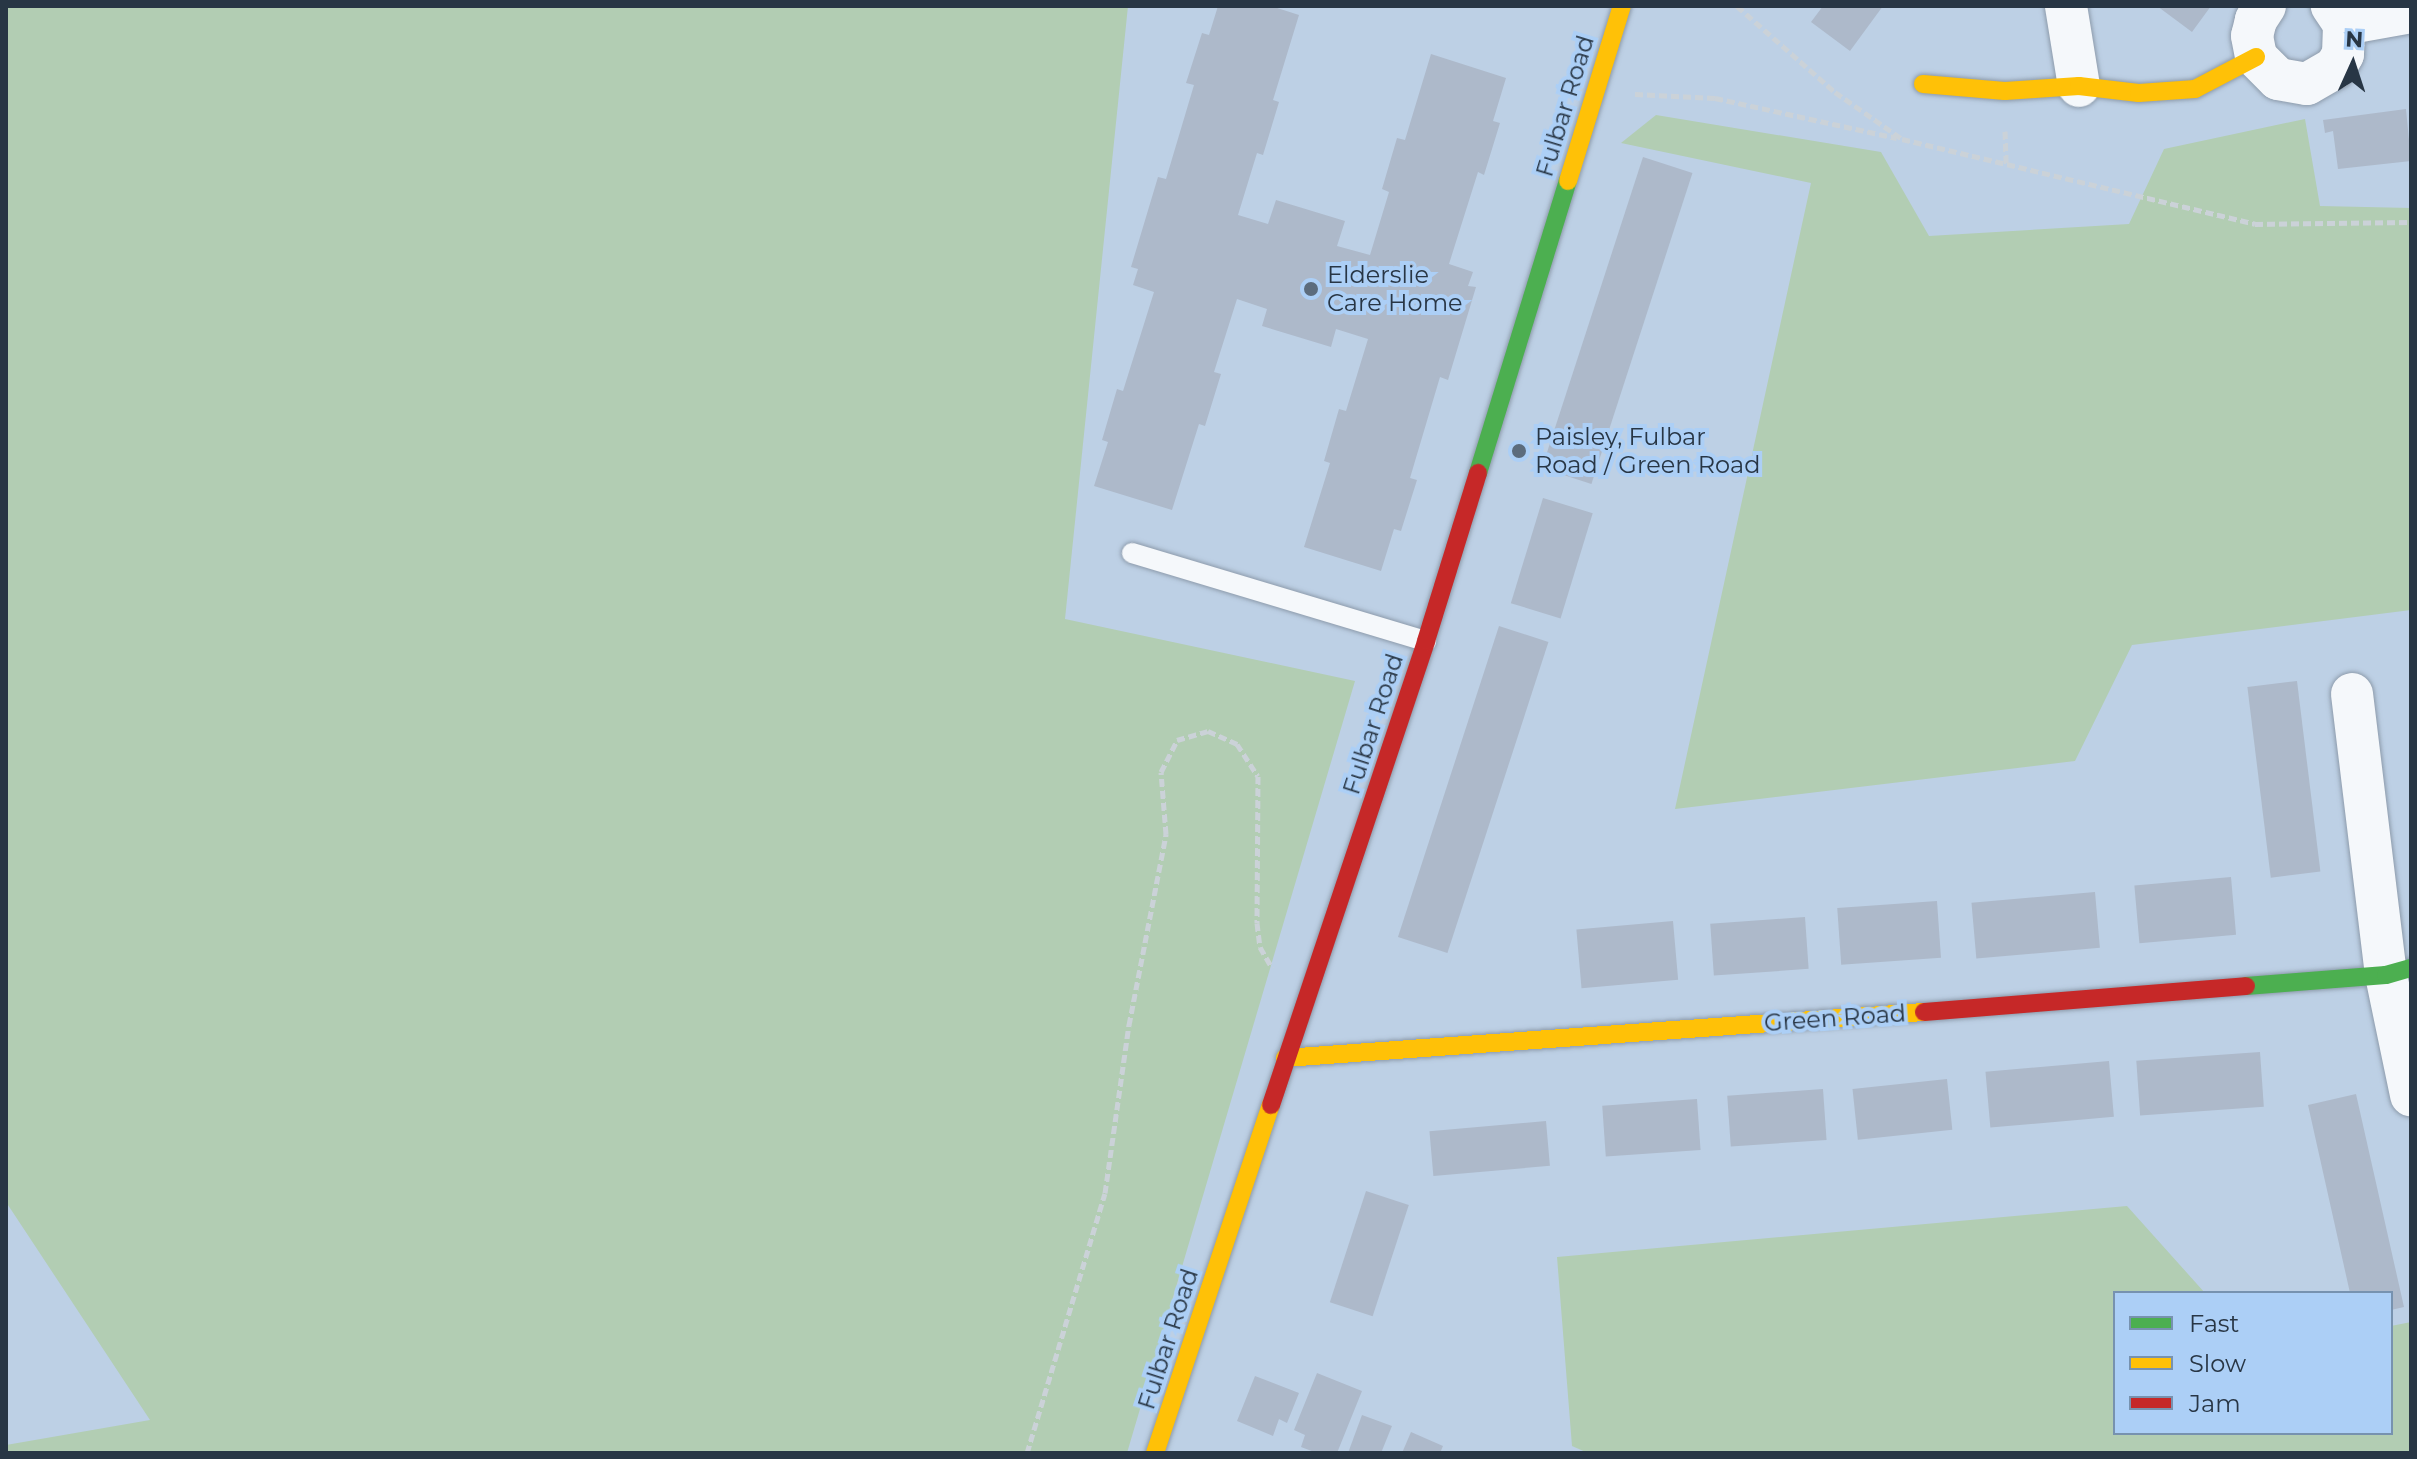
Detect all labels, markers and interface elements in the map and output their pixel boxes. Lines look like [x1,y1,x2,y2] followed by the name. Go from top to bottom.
[2313,24,2393,104] north arrow
[2345,26,2364,53] text: N
[1530,32,1600,180] street label: Fulbar Road
[1327,261,1463,317] place label: Elderslie Care Home
[1302,280,1320,298] marker: Elderslie Care Home
[1535,423,1760,479] place label: Paisley, Fulbar Road / Green Road
[1510,442,1528,460] marker: Paisley, Fulbar Road / Green Road
[1337,650,1409,798] street label: Fulbar Road
[1763,999,1907,1037] street label: Green Road
[1132,1265,1204,1413] street label: Fulbar Road
[2113,1291,2393,1435] legend
[2189,1309,2239,1338] text: Fast
[2189,1349,2246,1378] text: Slow
[2189,1389,2241,1418] text: Jam

